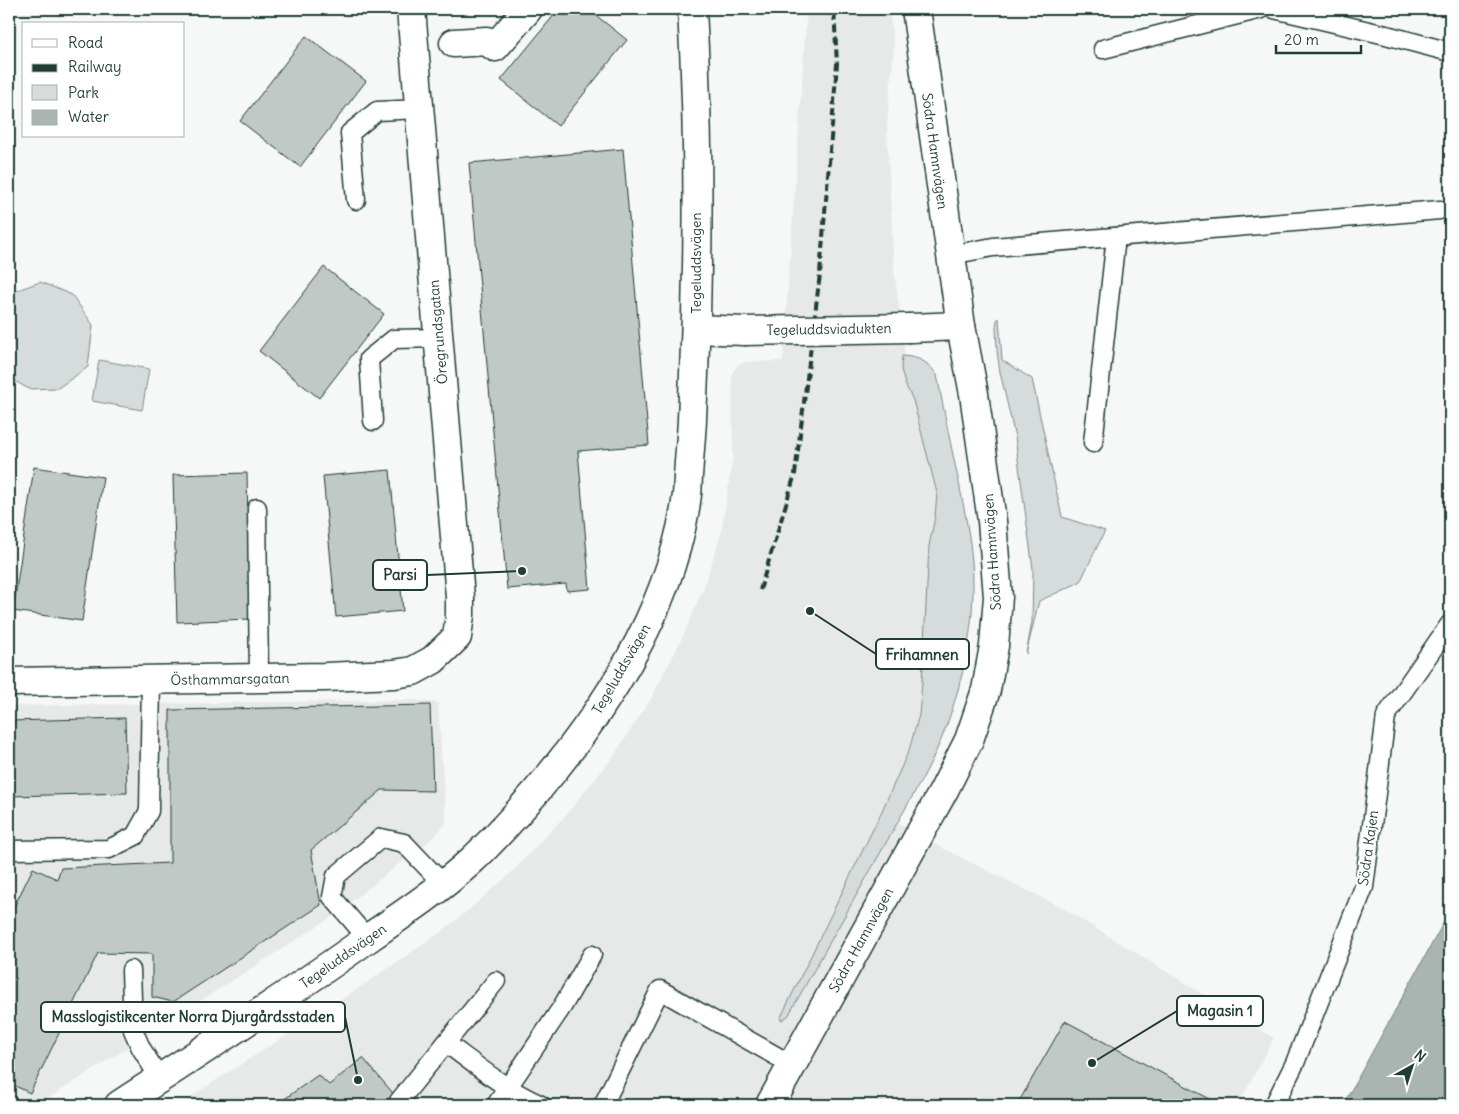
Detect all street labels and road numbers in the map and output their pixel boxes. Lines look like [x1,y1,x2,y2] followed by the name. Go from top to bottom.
[918,92,952,210] street label: Södra Hamnvägen
[687,212,705,314] street label: Tegeluddsvägen
[424,279,452,385] street label: Öregrundsgatan
[766,319,892,339] street label: Tegeluddsviadukten
[979,493,1005,611] street label: Södra Hamnvägen
[588,621,654,717] street label: Tegeluddsvägen
[170,669,290,689] street label: Östhammarsgatan
[1354,809,1382,887] street label: Södra Kajen
[825,884,897,996] street label: Södra Hamnvägen
[296,920,390,992] street label: Tegeluddsvägen

